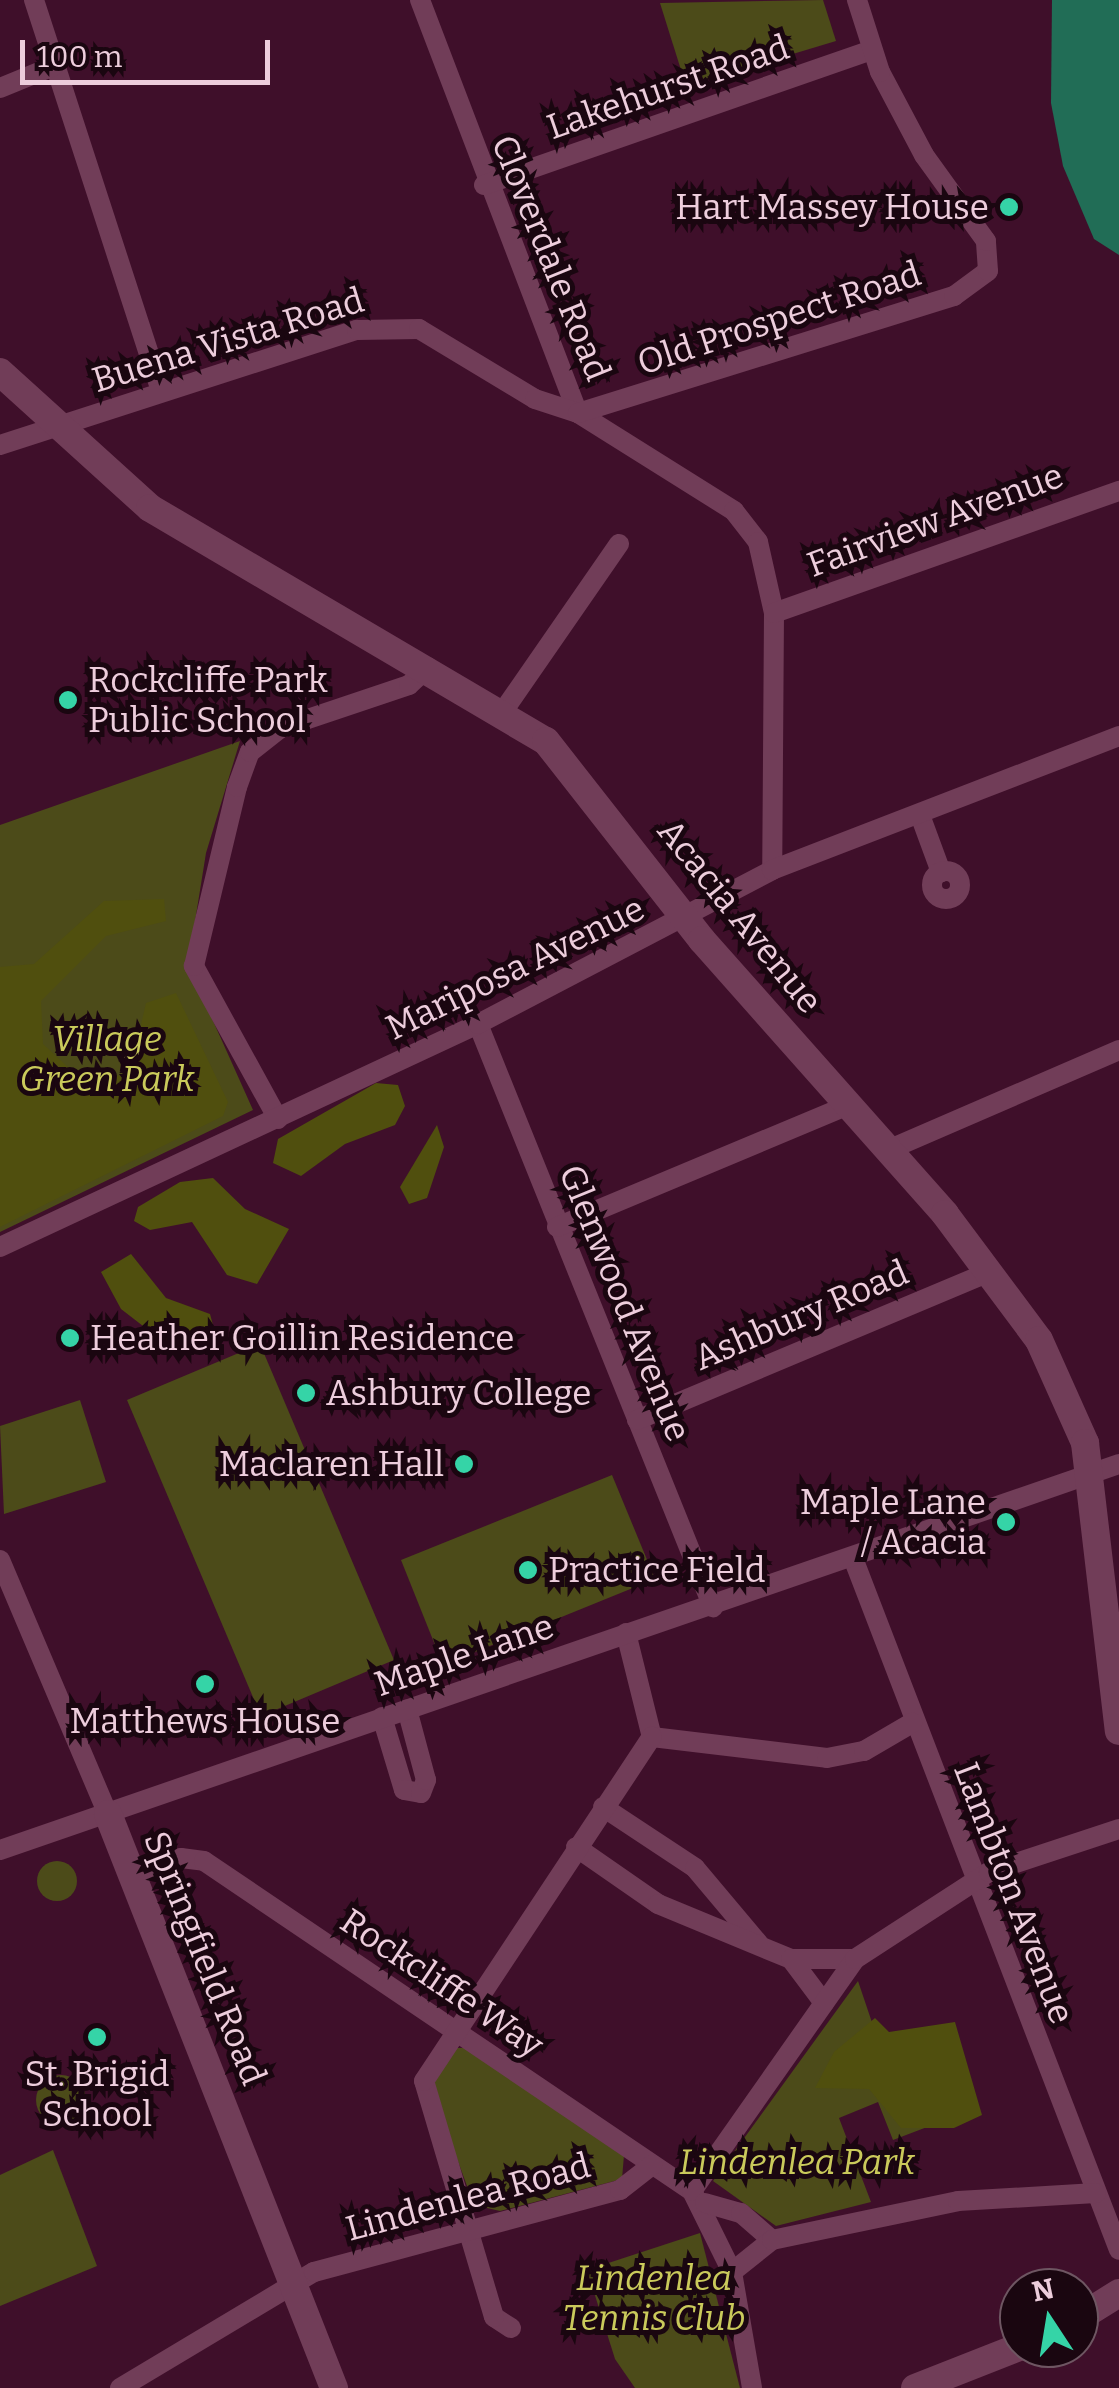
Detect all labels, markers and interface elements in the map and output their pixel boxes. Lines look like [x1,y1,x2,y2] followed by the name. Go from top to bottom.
[25,20,275,82] scale bar
[542,26,794,148] street label: Lakehurst Road
[37,39,122,75] text: 100 m
[483,129,619,387] street label: Cloverdale Road
[675,186,989,228] place label: Hart Massey House
[998,196,1020,218] marker: Hart Massey House
[632,252,926,384] street label: Old Prospect Road
[87,279,369,401] street label: Buena Vista Road
[801,454,1069,586] street label: Fairview Avenue
[88,659,328,741] place label: Rockcliffe Park Public School
[57,689,79,711] marker: Rockcliffe Park Public School
[649,811,831,1021] street label: Acacia Avenue
[379,887,651,1049] street label: Mariposa Avenue
[20,1018,194,1100] park label: Village Green Park
[550,1159,700,1447] street label: Glenwood Avenue
[688,1251,914,1379] street label: Ashbury Road
[90,1317,514,1359] place label: Heather Goillin Residence
[59,1327,81,1349] marker: Heather Goillin Residence
[326,1372,591,1414] place label: Ashbury College
[295,1382,317,1404] marker: Ashbury College
[219,1443,444,1485] place label: Maclaren Hall
[453,1453,475,1475] marker: Maclaren Hall
[800,1481,986,1563] place label: Maple Lane / Acacia
[995,1511,1017,1533] marker: Maple Lane / Acacia
[548,1549,766,1591] place label: Practice Field
[517,1559,539,1581] marker: Practice Field
[369,1605,559,1705] street label: Maple Lane
[194,1673,216,1695] marker: Matthews House
[70,1700,340,1742] place label: Matthews House
[945,1757,1083,2029] street label: Lambton Avenue
[135,1825,275,2091] street label: Springfield Road
[333,1900,551,2066] street label: Rockcliffe Way
[86,2026,108,2048] marker: St. Brigid School
[24,2053,170,2135] place label: St. Brigid School
[679,2141,915,2183] park label: Lindenlea Park
[341,2144,595,2250] street label: Lindenlea Road
[563,2257,745,2339] park label: Lindenlea Tennis Club
[999,2268,1099,2368] north arrow
[1029,2272,1057,2309] text: N

